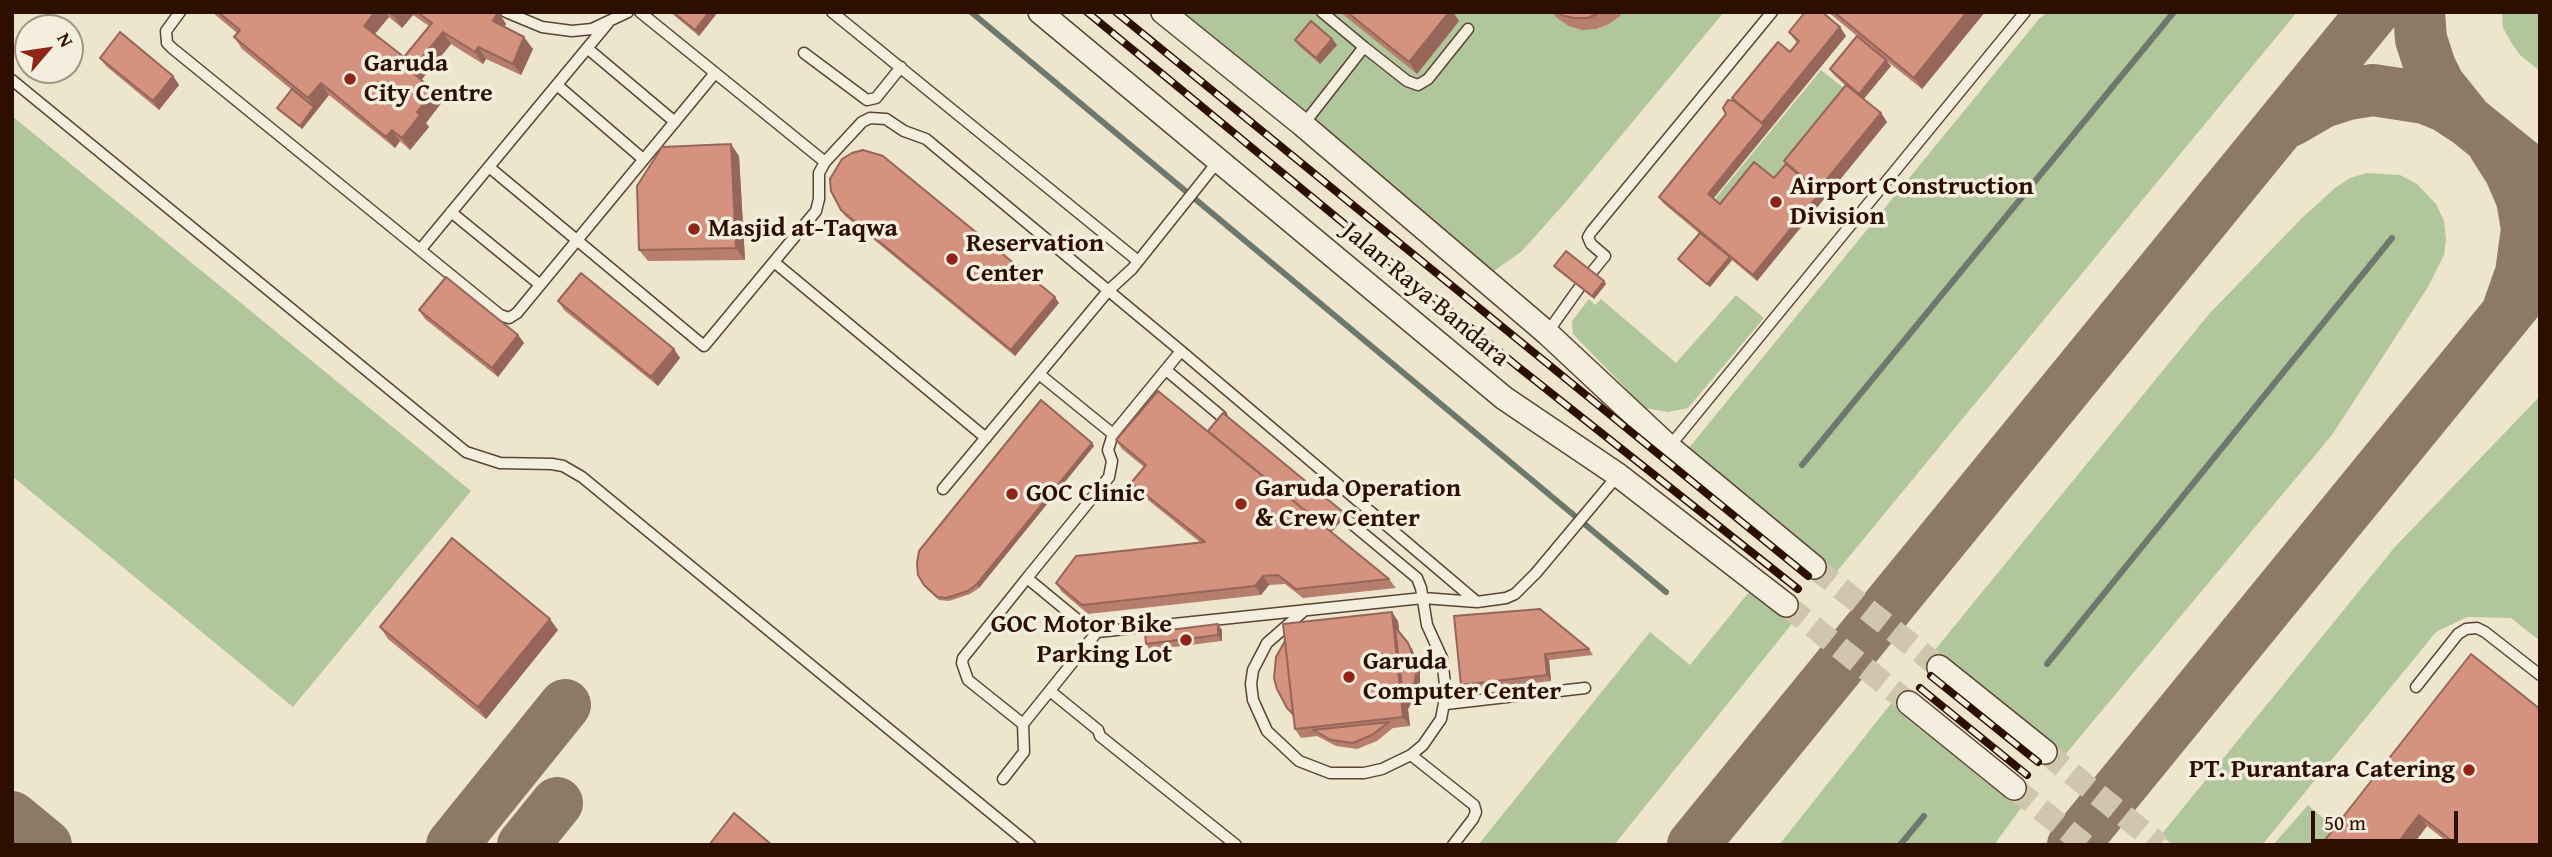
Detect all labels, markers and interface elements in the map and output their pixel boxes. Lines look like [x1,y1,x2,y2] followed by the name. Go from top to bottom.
[14,14,84,84] north arrow
[50,27,81,52] text: N
[364,48,493,110] place label: Garuda City Centre
[342,71,358,87] marker: Garuda City Centre
[1790,171,2034,232] place label: Airport Construction Division
[1768,194,1784,210] marker: Airport Construction Division
[708,213,898,245] place label: Masjid at-Taqwa
[1335,216,1515,374] street label: Jalan Raya Bandara
[686,221,702,237] marker: Masjid at-Taqwa
[966,228,1104,290] place label: Reservation Center
[944,251,960,267] marker: Reservation Center
[1255,473,1461,534] place label: Garuda Operation & Crew Center
[1026,478,1145,510] place label: GOC Clinic
[1004,486,1020,502] marker: GOC Clinic
[1233,496,1249,512] marker: Garuda Operation & Crew Center
[991,609,1172,670] place label: GOC Motor Bike Parking Lot
[1178,632,1194,648] marker: GOC Motor Bike Parking Lot
[1363,646,1561,708] place label: Garuda Computer Center
[1341,669,1357,685] marker: Garuda Computer Center
[2189,754,2455,786] place label: PT. Purantara Catering
[2461,762,2477,778] marker: PT. Purantara Catering
[2314,798,2461,842] scale bar
[2324,807,2366,838] text: 50 m

